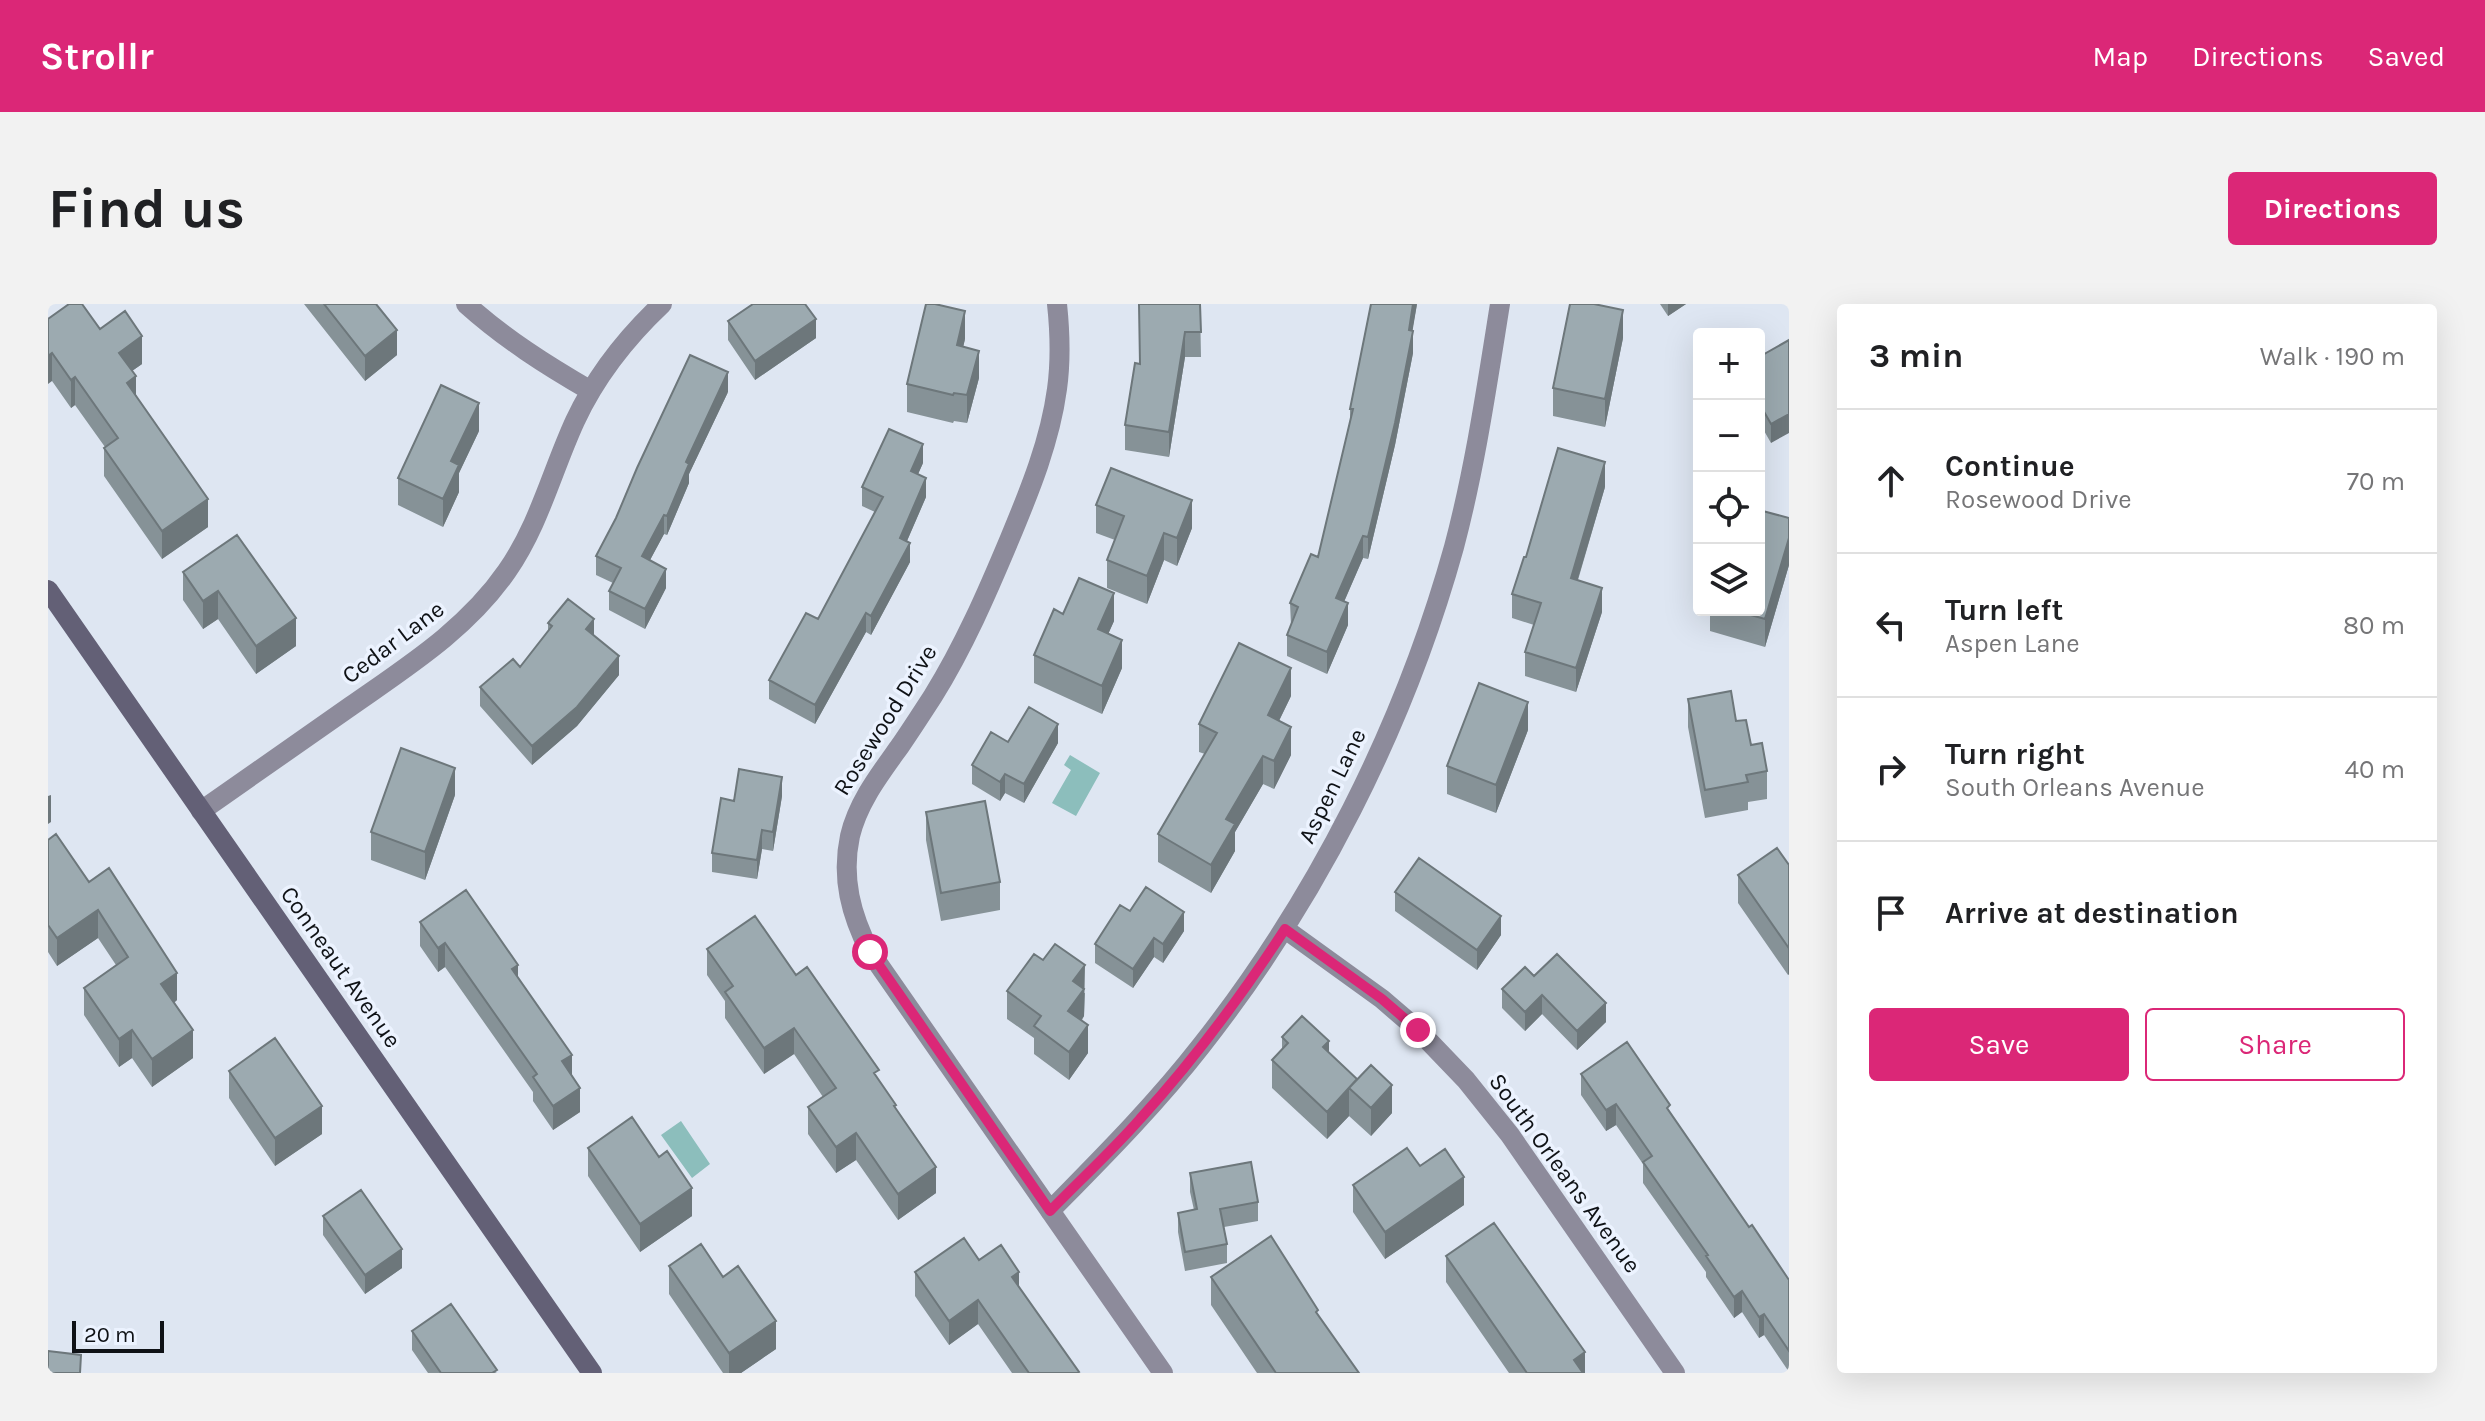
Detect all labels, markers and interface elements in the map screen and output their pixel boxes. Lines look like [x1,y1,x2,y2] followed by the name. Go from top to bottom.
[40,34,154,79] text: Strollr
[2093,40,2148,73] text: Map
[2192,40,2324,73] text: Directions
[2368,40,2445,73] text: Saved
[2228,172,2437,245] button: Directions
[48,176,245,241] text: Find us
[1693,328,1765,616] map controls
[1693,328,1765,400] button: +
[1869,336,1963,376] text: 3 min
[2260,341,2405,372] text: Walk · 190 m
[1693,400,1765,472] button: −
[1945,448,2075,484] text: Continue
[1869,459,1913,503] icon: ahead
[2347,466,2405,497] text: 70 m
[1693,472,1765,544] button: locate
[1945,484,2132,515] text: Rosewood Drive
[1693,544,1765,616] button: layers
[1945,592,2063,628] text: Turn left
[337,595,449,689] street label: Cedar Lane
[1869,603,1913,647] icon: left
[2343,610,2405,641] text: 80 m
[1945,628,2080,659] text: Aspen Lane
[827,639,943,801] street label: Rosewood Drive
[1292,724,1372,848] street label: Aspen Lane
[1945,736,2085,772] text: Turn right
[1869,747,1913,791] icon: right
[2345,754,2405,785] text: 40 m
[1945,772,2205,803] text: South Orleans Avenue
[275,881,407,1053] street label: Conneaut Avenue
[1869,891,1913,935] icon: arrive
[1945,895,2239,931] text: Arrive at destination
[852,934,888,970] route start
[1869,1008,2129,1081] button: Save
[2145,1008,2405,1081] button: Share
[1400,1012,1436,1048] route end
[1483,1068,1647,1278] street label: South Orleans Avenue
[72,1317,164,1353] scale bar
[84,1322,136,1348] text: 20 m

